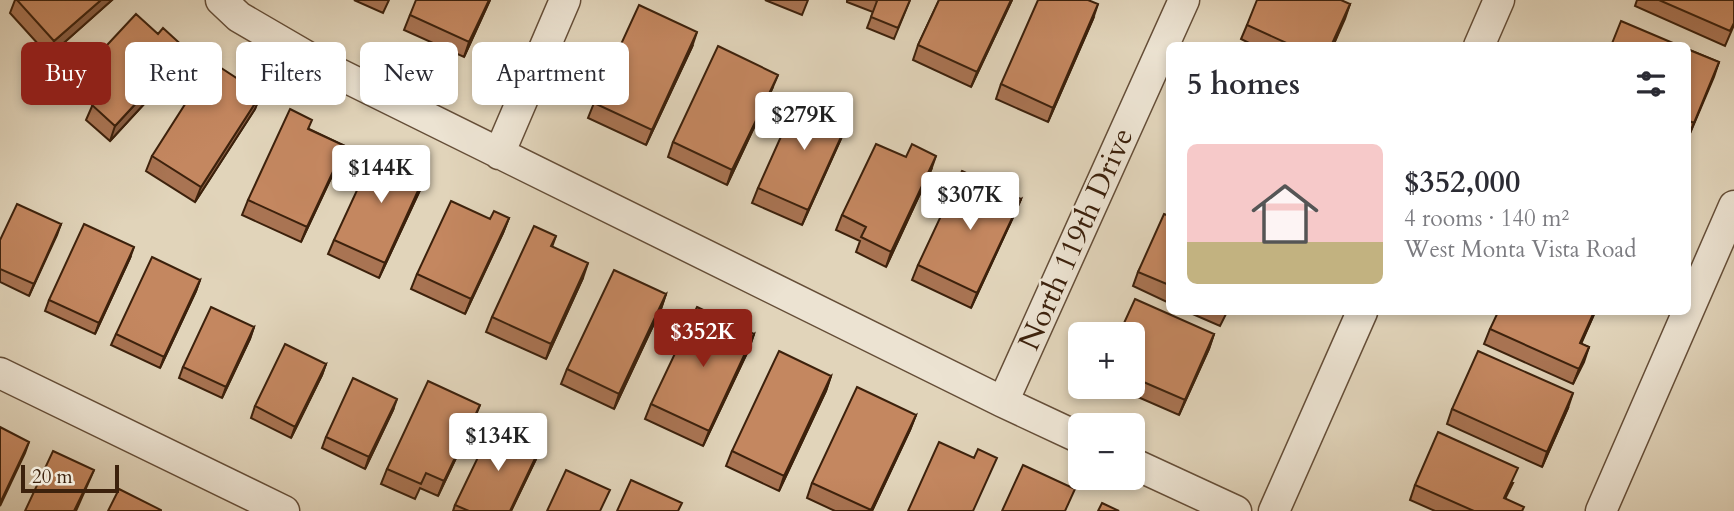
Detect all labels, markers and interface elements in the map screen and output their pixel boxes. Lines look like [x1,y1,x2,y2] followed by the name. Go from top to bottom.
[21,42,111,105] chip: Buy
[125,42,222,105] chip: Rent
[236,42,346,105] chip: Filters
[360,42,458,105] chip: New
[472,42,629,105] chip: Apartment
[1187,64,1300,105] text: 5 homes
[1632,65,1670,103] icon: filters
[755,92,853,152] pin: $279K
[771,99,837,130] text: $279K
[1009,121,1143,357] street label: North 119th Drive
[332,146,430,205] pin: $144K
[348,152,414,183] text: $144K
[1404,162,1520,203] text: $352,000
[1243,172,1327,256] icon: home
[921,173,1019,232] pin: $307K
[937,179,1003,210] text: $307K
[1404,203,1569,234] text: 4 rooms · 140 m²
[1404,234,1637,265] text: West Monta Vista Road
[654,310,752,369] pin: $352K
[670,316,736,347] text: $352K
[1068,322,1145,490] map controls
[1068,322,1145,399] button: +
[1068,413,1145,490] button: −
[449,414,547,473] pin: $134K
[465,420,531,451] text: $134K
[21,462,119,494] scale bar
[32,464,73,490] text: 20 m

